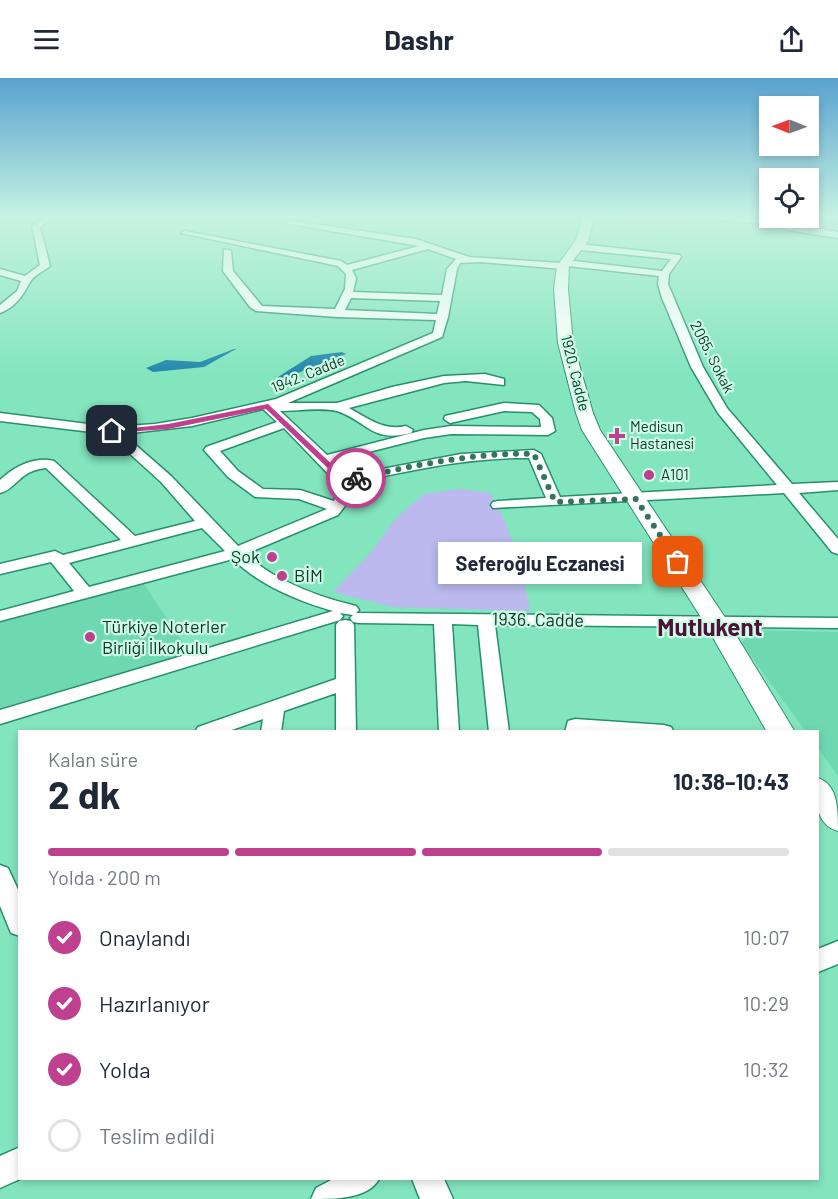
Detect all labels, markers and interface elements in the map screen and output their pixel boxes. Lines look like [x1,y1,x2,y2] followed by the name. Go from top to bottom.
[30,23,63,56] icon: menu
[384,23,454,55] text: Dashr
[775,23,808,56] icon: share
[759,96,819,156] north arrow
[759,96,819,228] map controls
[759,168,819,228] button: locate
[687,317,739,396] street label: 2065. Sokak
[558,333,594,413] street label: 1920. Cadde
[268,350,347,396] street label: 1942. Cadde
[86,405,137,456] pin
[95,414,128,447] icon: home
[630,417,694,452] place label: Medisun Hastanesi
[608,427,626,445] marker: Medisun Hastanesi
[326,448,386,508] courier
[340,462,373,495] icon: bike
[661,465,689,483] place label: A101
[642,468,656,482] marker: A101
[652,536,703,587] pin
[438,541,642,583] callout: Seferoğlu Eczanesi
[231,545,260,567] place label: Şok
[661,545,694,578] icon: bag
[265,550,279,564] marker: Şok
[456,551,624,575] text: Seferoğlu Eczanesi
[294,564,323,586] place label: BİM
[275,569,289,583] marker: BİM
[492,607,584,631] street label: 1936. Cadde
[657,612,763,641] district label: Mutlukent
[102,615,227,658] place label: Türkiye Noterler Birliği İlkokulu
[83,630,97,644] marker: Türkiye Noterler Birliği İlkokulu
[48,747,138,771] text: Kalan süre
[673,768,789,794] text: 10:38–10:43
[48,770,121,817] text: 2 dk
[48,865,161,889] text: Yolda · 200 m
[48,921,81,954] icon: check
[99,924,191,950] text: Onaylandı
[743,925,789,949] text: 10:07
[48,987,81,1020] icon: check
[99,990,210,1016] text: Hazırlanıyor
[743,991,789,1015] text: 10:29
[48,1053,81,1086] icon: check
[99,1056,150,1082] text: Yolda
[743,1057,789,1081] text: 10:32
[99,1122,215,1148] text: Teslim edildi

